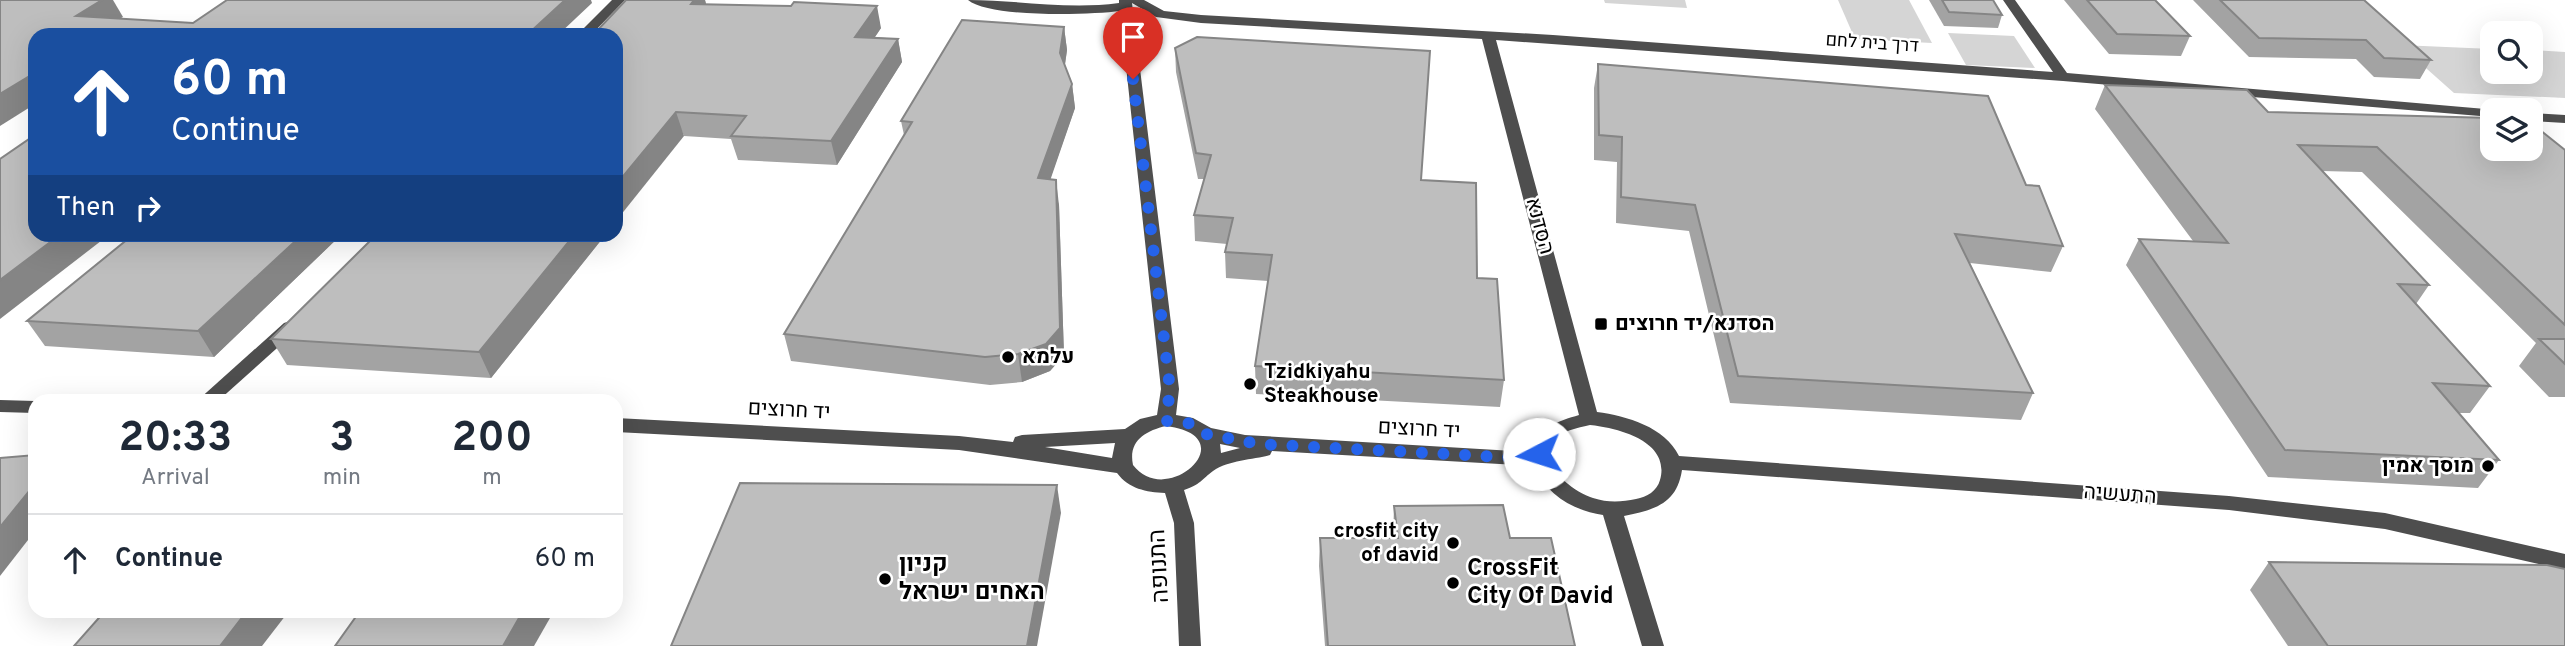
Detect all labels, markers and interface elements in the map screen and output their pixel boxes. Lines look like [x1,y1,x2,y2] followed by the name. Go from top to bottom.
[1103,7,1163,79] pin
[1114,18,1152,56] icon: arrive
[2480,21,2543,161] map controls
[2480,21,2543,84] button: search
[1825,29,1919,59] street label: דרך בית לחם
[171,51,289,113] text: 60 m
[56,56,147,147] icon: ahead
[2480,98,2543,161] button: layers
[171,112,300,152] text: Continue
[129,189,167,227] icon: right
[56,192,115,225] text: Then
[1518,195,1560,257] street label: הסדנא
[1615,311,1775,338] place label: הסדנא/יד חרוצים
[1593,316,1609,332] marker: הסדנא/יד חרוצים
[1022,344,1074,371] place label: עלמא
[1000,349,1016,365] marker: עלמא
[1264,359,1379,410] place label: Tzidkiyahu Steakhouse
[1242,376,1258,392] marker: Tzidkiyahu Steakhouse
[747,395,831,427] street label: יד חרוצים
[118,413,232,466] text: 20:33
[329,413,354,466] text: 3
[451,413,533,466] text: 200
[1377,414,1461,446] street label: יד חרוצים
[1502,417,1576,491] position arrow
[2382,453,2474,480] place label: מוסך אמין
[2480,458,2496,474] marker: מוסך אמין
[141,464,210,493] text: Arrival
[323,464,361,493] text: min
[482,464,502,493] text: m
[2083,479,2157,511] street label: התעשיה
[1334,518,1439,569] place label: crosfit city of david
[1143,528,1177,604] street label: התנופה
[1445,535,1461,551] marker: crosfit city of david
[56,541,94,579] icon: ahead
[115,543,223,576] text: Continue
[535,543,595,576] text: 60 m
[899,550,1045,608] place label: קניון האחים ישראל
[1467,554,1614,612] place label: CrossFit City Of David
[877,571,893,587] marker: קניון האחים ישראל
[1445,575,1461,591] marker: CrossFit City Of David

